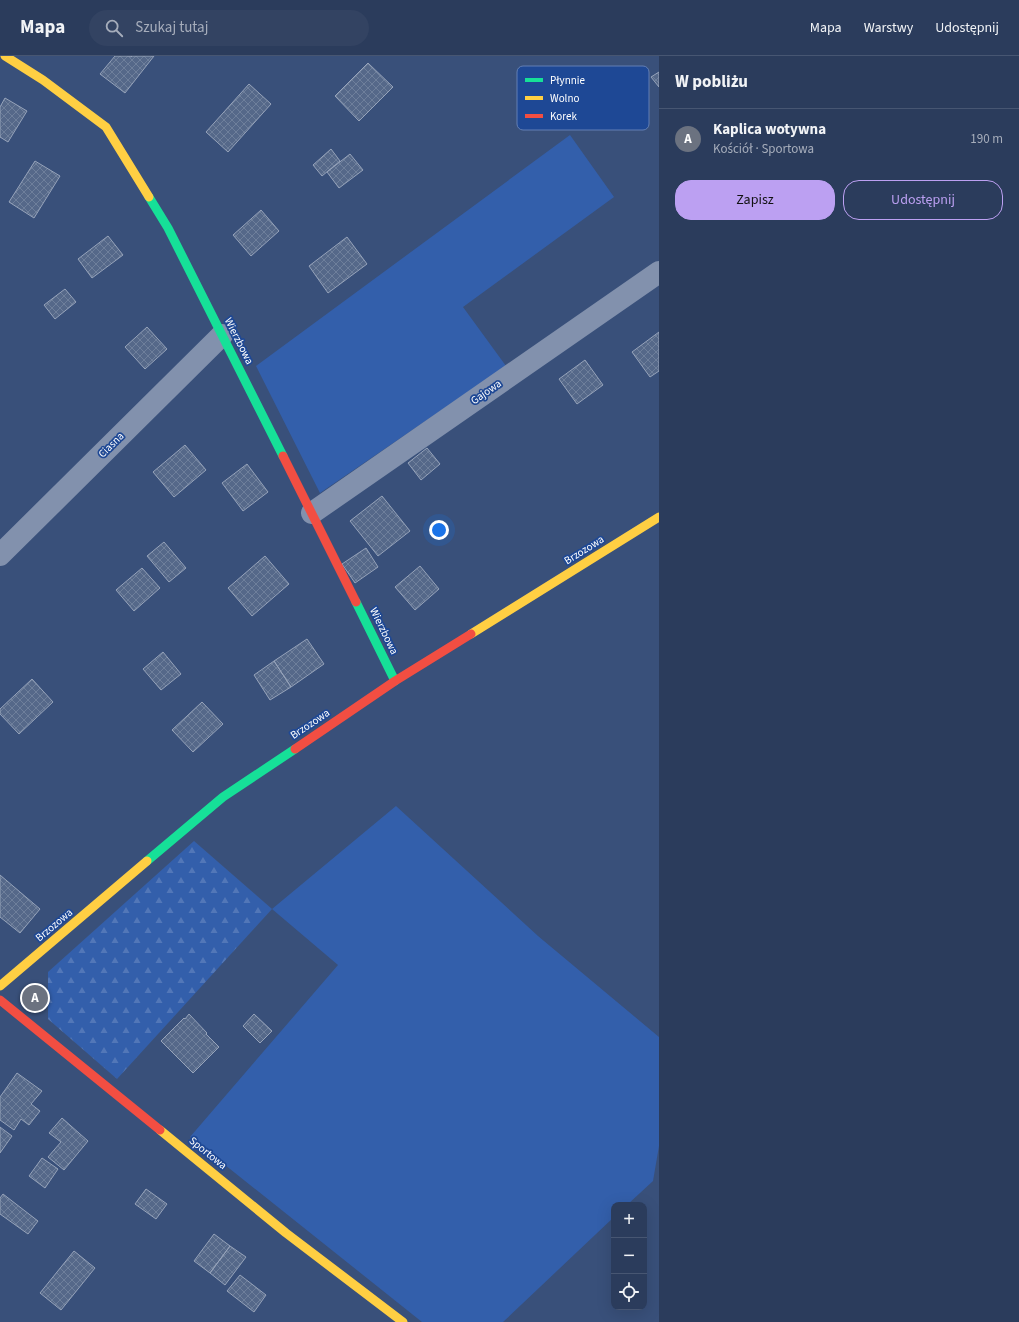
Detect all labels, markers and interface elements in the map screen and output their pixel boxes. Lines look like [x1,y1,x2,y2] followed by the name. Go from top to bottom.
[89,10,369,46] search box
[20,14,65,41] text: Mapa
[103,17,125,39] icon: search
[135,17,208,38] text: Szukaj tutaj
[810,18,842,38] text: Mapa
[864,18,913,38] text: Warstwy
[935,18,999,38] text: Udostępnij
[517,66,649,130] legend
[675,70,748,94] text: W pobliżu
[550,73,585,88] text: Płynnie
[550,91,579,106] text: Wolno
[550,109,577,124] text: Korek
[713,119,826,140] text: Kaplica wotywna
[684,130,692,148] text: A
[970,130,1003,148] text: 190 m
[713,140,814,158] text: Kościół · Sportowa
[675,180,835,220] button: Zapisz
[843,180,1003,220] button: Udostępnij
[221,315,257,367] street label: Wierzbowa
[468,376,504,408] street label: Gajowa
[95,429,127,461] street label: Ciasna
[429,520,449,540] your location
[561,532,607,568] street label: Brzozowa
[366,605,402,657] street label: Wierzbowa
[287,705,333,743] street label: Brzozowa
[32,905,76,945] street label: Brzozowa
[22,983,48,1013] pin: A
[186,1133,230,1173] street label: Sportowa
[611,1202,647,1310] map controls
[611,1202,647,1238] button: +
[611,1238,647,1274] button: −
[611,1274,647,1310] button: locate

